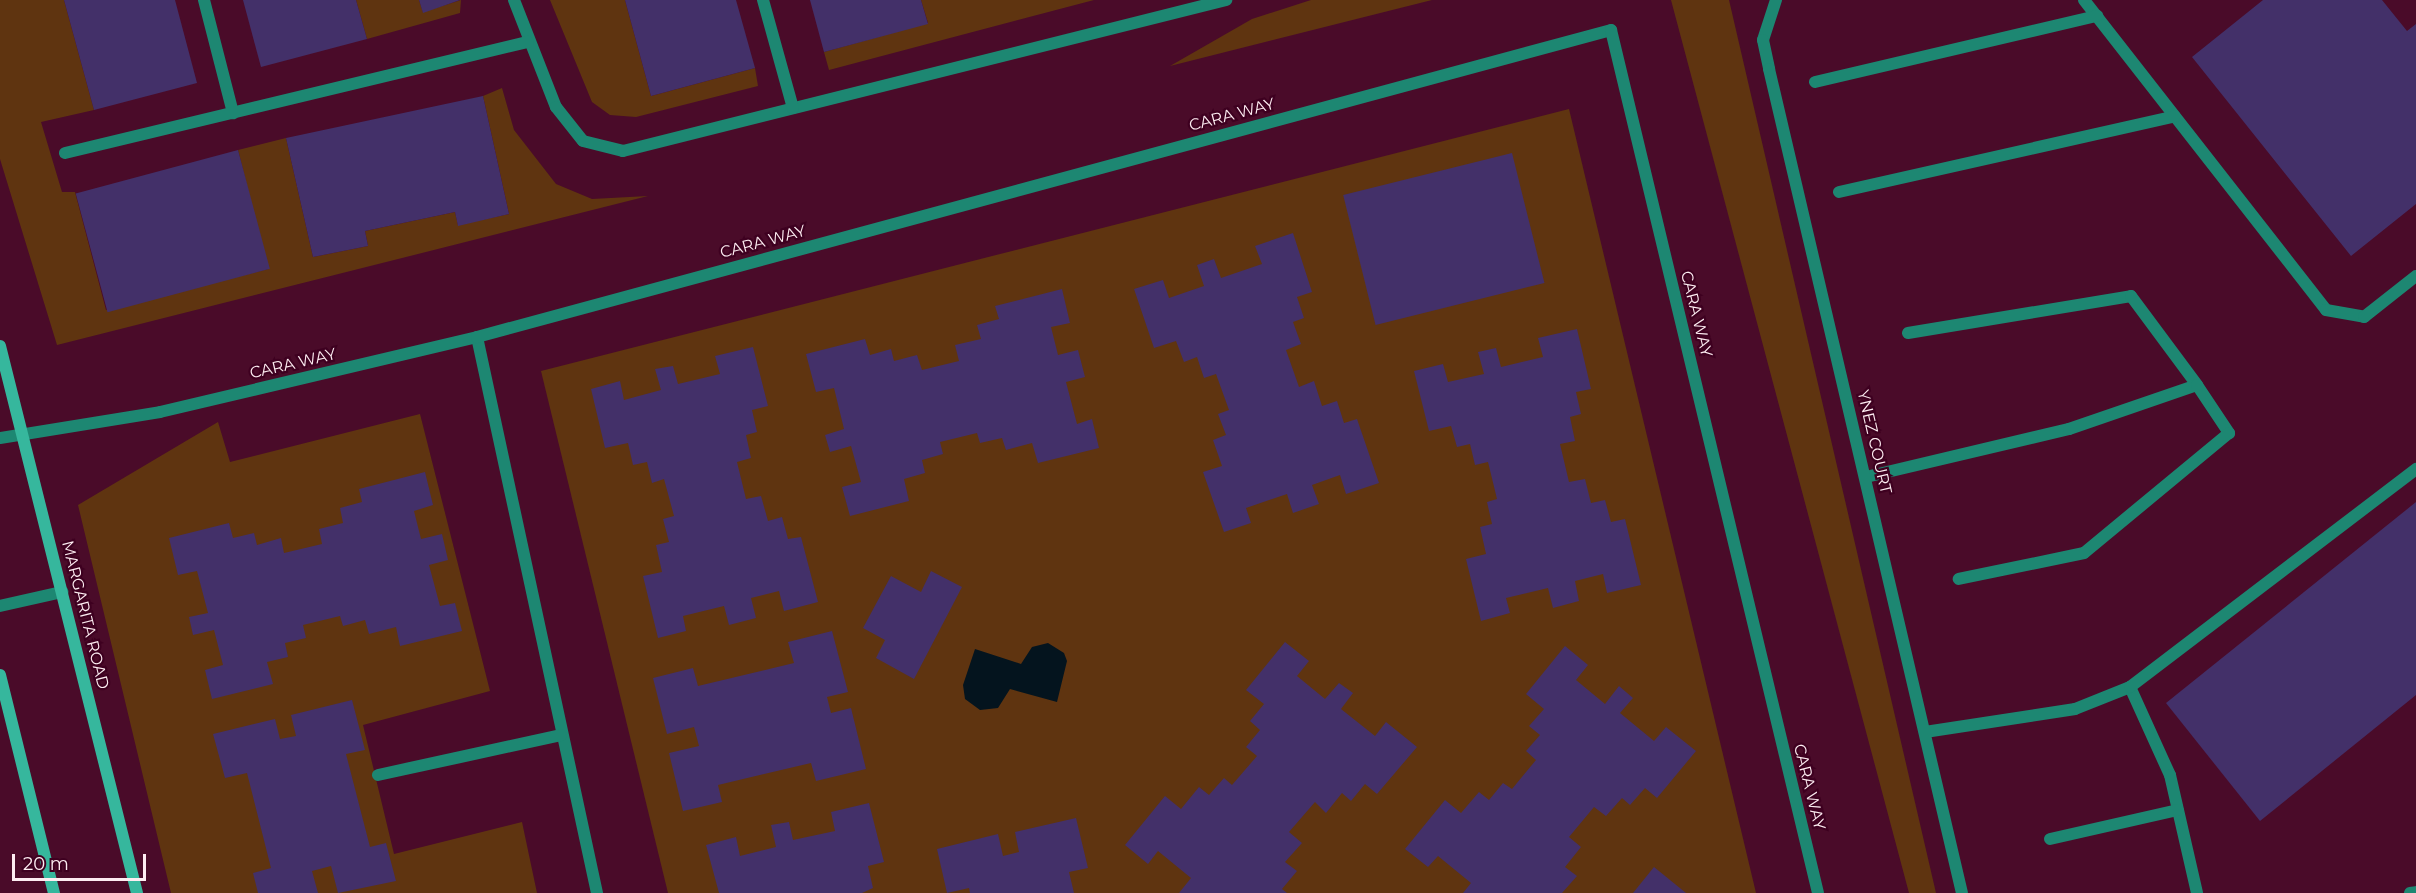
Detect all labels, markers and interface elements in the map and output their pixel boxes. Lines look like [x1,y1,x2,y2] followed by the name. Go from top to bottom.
[1187,94,1277,136] street label: CARA WAY
[718,221,808,263] street label: CARA WAY
[1676,269,1716,359] street label: CARA WAY
[248,345,338,383] street label: CARA WAY
[1853,388,1895,496] street label: YNEZ COURT
[57,539,113,691] street label: MARGARITA ROAD
[1789,742,1829,832] street label: CARA WAY
[15,842,148,880] scale bar
[23,853,69,875] text: 20 m

